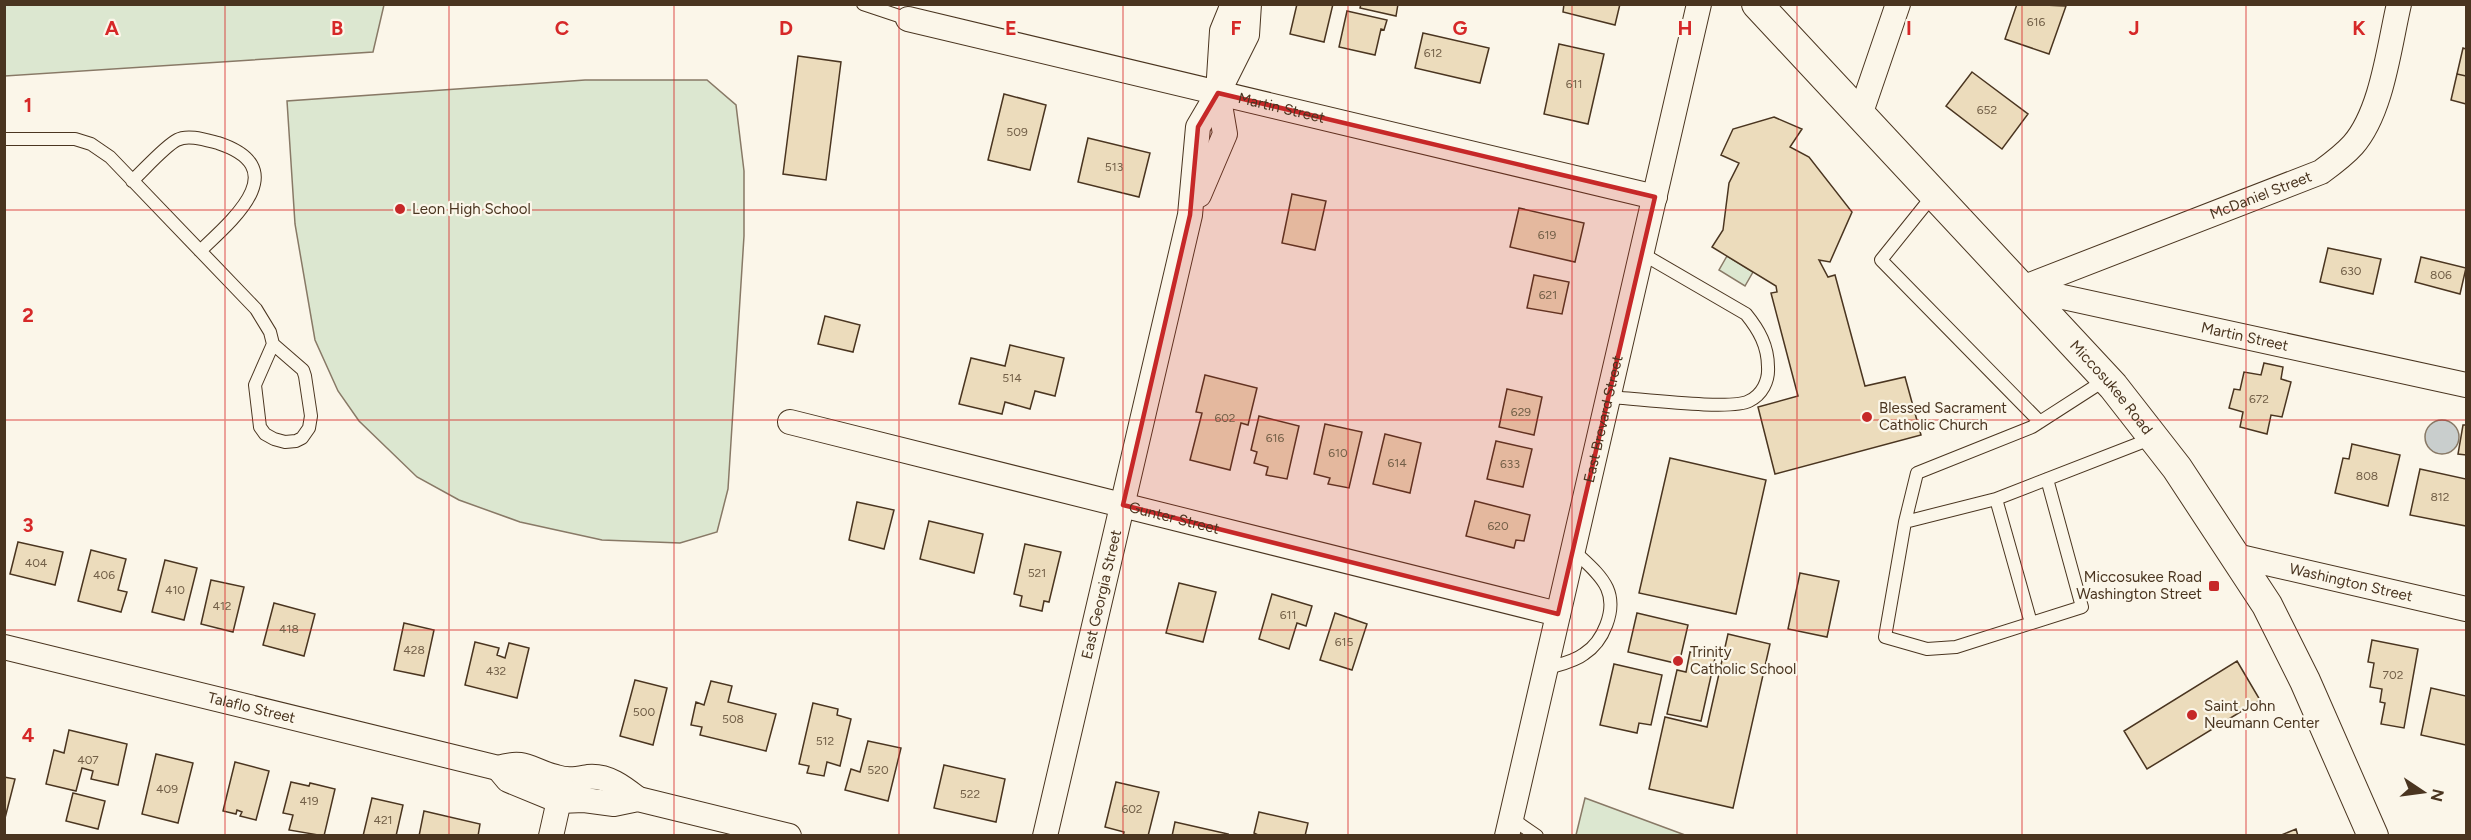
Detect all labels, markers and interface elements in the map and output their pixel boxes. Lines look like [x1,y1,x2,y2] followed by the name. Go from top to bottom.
[2027,15,2045,29] house number: 616
[105,16,120,40] text: A
[331,16,343,40] text: B
[555,16,569,40] text: C
[779,16,793,40] text: D
[1005,16,1017,40] text: E
[1230,16,1242,40] text: F
[1453,16,1468,40] text: G
[1678,16,1693,40] text: H
[1906,16,1912,40] text: I
[2128,16,2140,40] text: J
[2352,16,2366,40] text: K
[1424,46,1442,60] house number: 612
[1566,77,1582,91] house number: 611
[1236,89,1327,127] street label: Martin Street
[24,93,32,117] text: 1
[1977,103,1997,117] house number: 652
[1006,125,1028,139] house number: 509
[1105,160,1123,174] house number: 513
[2207,167,2315,223] street label: McDaniel Street
[412,200,531,218] place label: Leon High School
[393,202,407,216] marker: Leon High School
[1538,228,1556,242] house number: 619
[2340,264,2362,278] house number: 630
[2430,268,2452,282] house number: 806
[1539,288,1557,302] house number: 621
[22,303,34,327] text: 2
[2199,318,2290,355] street label: Martin Street
[2066,336,2156,438] street label: Miccosukee Road
[1580,353,1627,484] street label: East Brevard Street
[1002,371,1022,385] house number: 514
[2249,392,2269,406] house number: 672
[1879,399,2007,434] place label: Blessed Sacrament Catholic Church
[1511,405,1531,419] house number: 629
[1860,410,1874,424] marker: Blessed Sacrament Catholic Church
[1214,411,1236,425] house number: 602
[1266,431,1284,445] house number: 616
[1328,446,1348,460] house number: 610
[1387,456,1407,470] house number: 614
[1500,457,1520,471] house number: 633
[2356,469,2378,483] house number: 808
[2430,490,2450,504] house number: 812
[1127,498,1222,538] street label: Gunter Street
[22,513,34,537] text: 3
[1487,519,1509,533] house number: 620
[1078,528,1125,661] street label: East Georgia Street
[25,556,48,570] house number: 404
[2288,560,2415,605] street label: Washington Street
[1028,566,1046,580] house number: 521
[93,568,115,582] house number: 406
[2076,568,2202,603] place label: Miccosukee Road Washington Street
[2207,579,2221,593] marker: Miccosukee Road Washington Street
[165,583,185,597] house number: 410
[212,599,232,613] house number: 412
[1280,608,1296,622] house number: 611
[279,622,299,636] house number: 418
[1335,635,1353,649] house number: 615
[403,643,425,657] house number: 428
[1690,643,1796,678] place label: Trinity Catholic School
[1671,654,1685,668] marker: Trinity Catholic School
[486,664,506,678] house number: 432
[2383,668,2403,682] house number: 702
[206,688,298,727] street label: Talaflo Street
[2204,697,2319,732] place label: Saint John Neumann Center
[633,705,655,719] house number: 500
[2185,708,2199,722] marker: Saint John Neumann Center
[722,712,744,726] house number: 508
[22,723,35,747] text: 4
[816,734,834,748] house number: 512
[77,753,99,767] house number: 407
[2393,762,2453,822] north arrow
[867,763,889,777] house number: 520
[156,782,178,796] house number: 409
[960,787,980,801] house number: 522
[2426,787,2448,803] text: N
[299,794,319,808] house number: 419
[1121,802,1143,816] house number: 602
[373,813,393,827] house number: 421

